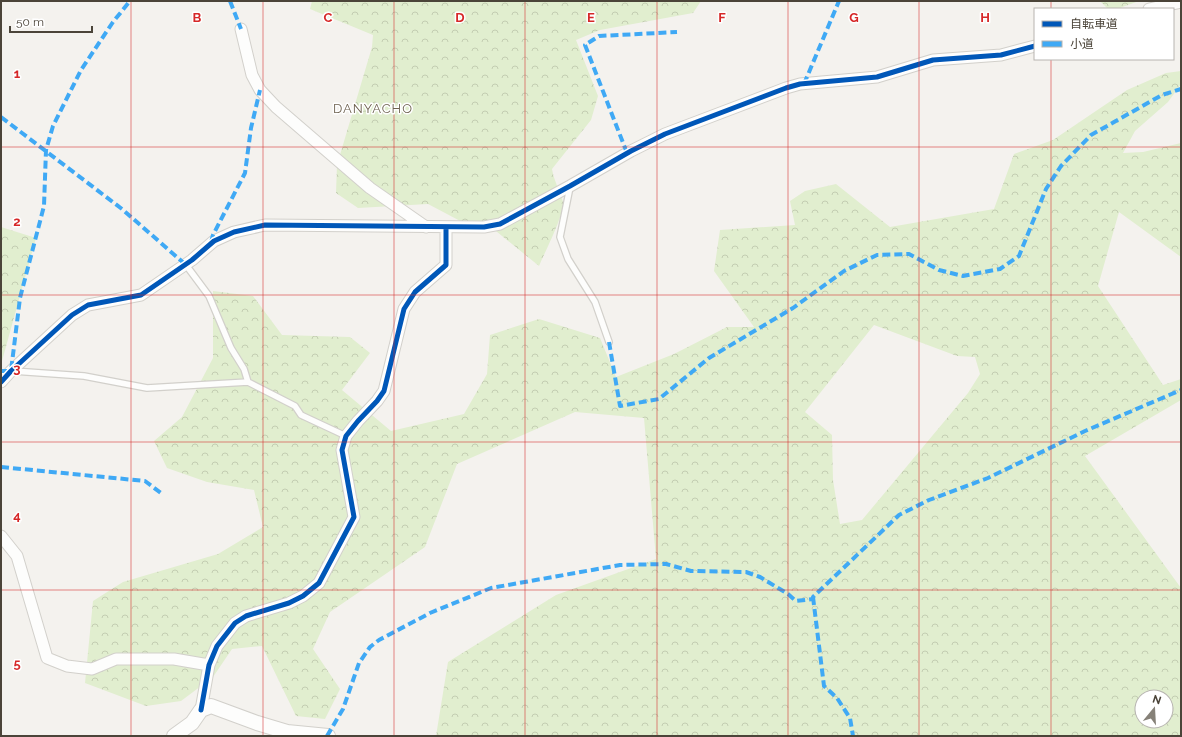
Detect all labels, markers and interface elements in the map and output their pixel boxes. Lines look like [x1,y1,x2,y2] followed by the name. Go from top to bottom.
[10,8,92,34] scale bar
[1034,8,1174,60] legend
[193,10,202,25] text: B
[324,10,333,25] text: C
[455,10,465,25] text: D
[587,10,595,25] text: E
[718,10,726,25] text: F
[849,10,859,25] text: G
[980,10,990,25] text: H
[16,15,44,29] text: 50 m
[1070,17,1118,31] text: 自転車道
[1070,37,1094,51] text: 小道
[14,66,21,81] text: 1
[333,101,413,116] district label: DANYACHO
[13,214,21,229] text: 2
[13,361,21,376] text: 3
[13,508,21,523] text: 4
[13,656,21,671] text: 5
[1134,689,1174,729] north arrow
[1151,692,1163,707] text: N

